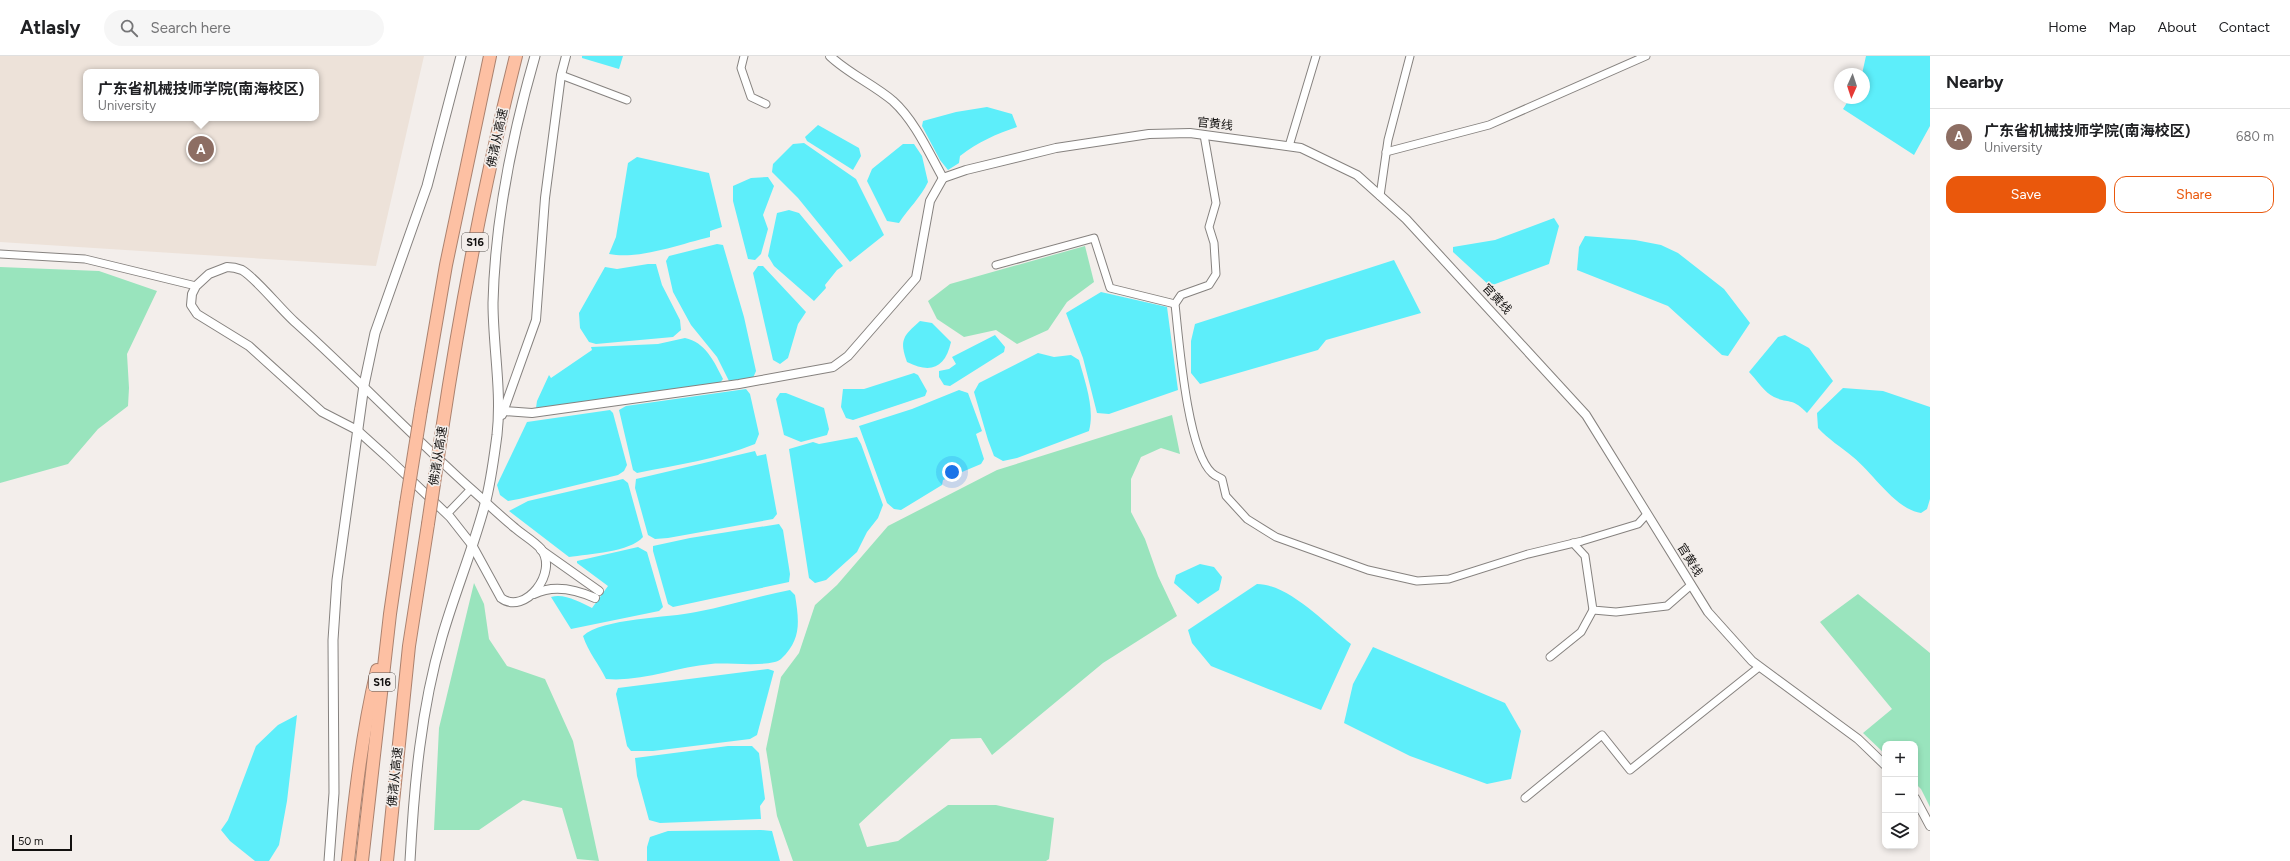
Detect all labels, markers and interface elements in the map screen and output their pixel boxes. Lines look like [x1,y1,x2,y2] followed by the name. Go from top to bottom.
[104,10,384,46] search box
[20,16,80,39] text: Atlasly
[118,17,140,39] icon: search
[150,19,231,37] text: Search here
[2048,19,2087,36] text: Home
[2109,19,2136,36] text: Map
[2158,19,2197,36] text: About
[2219,19,2270,36] text: Contact
[1834,68,1870,104] north arrow
[83,69,319,121] popup
[1946,72,2004,92] text: Nearby
[98,80,304,98] text: 广东省机械技师学院(南海校区)
[98,98,156,113] text: University
[484,107,510,169] street label: 佛清从高速
[1196,115,1234,133] street label: 官黄线
[1984,122,2190,140] text: 广东省机械技师学院(南海校区)
[1954,129,1964,144] text: A
[2236,129,2274,144] text: 680 m
[188,134,214,164] pin: A
[1984,140,2042,155] text: University
[1946,176,2106,213] button: Save
[2114,176,2274,213] button: Share
[462,233,488,251] road number: S16
[1480,281,1514,317] street label: 官黄线
[426,425,450,487] street label: 佛清从高速
[942,462,962,482] your location
[1675,541,1705,579] street label: 官黄线
[369,673,395,691] road number: S16
[1882,741,1918,849] map controls
[1882,741,1918,777] button: +
[385,746,405,808] street label: 佛清从高速
[1882,777,1918,813] button: −
[1882,813,1918,849] button: layers
[12,833,72,852] scale bar
[18,835,43,848] text: 50 m

